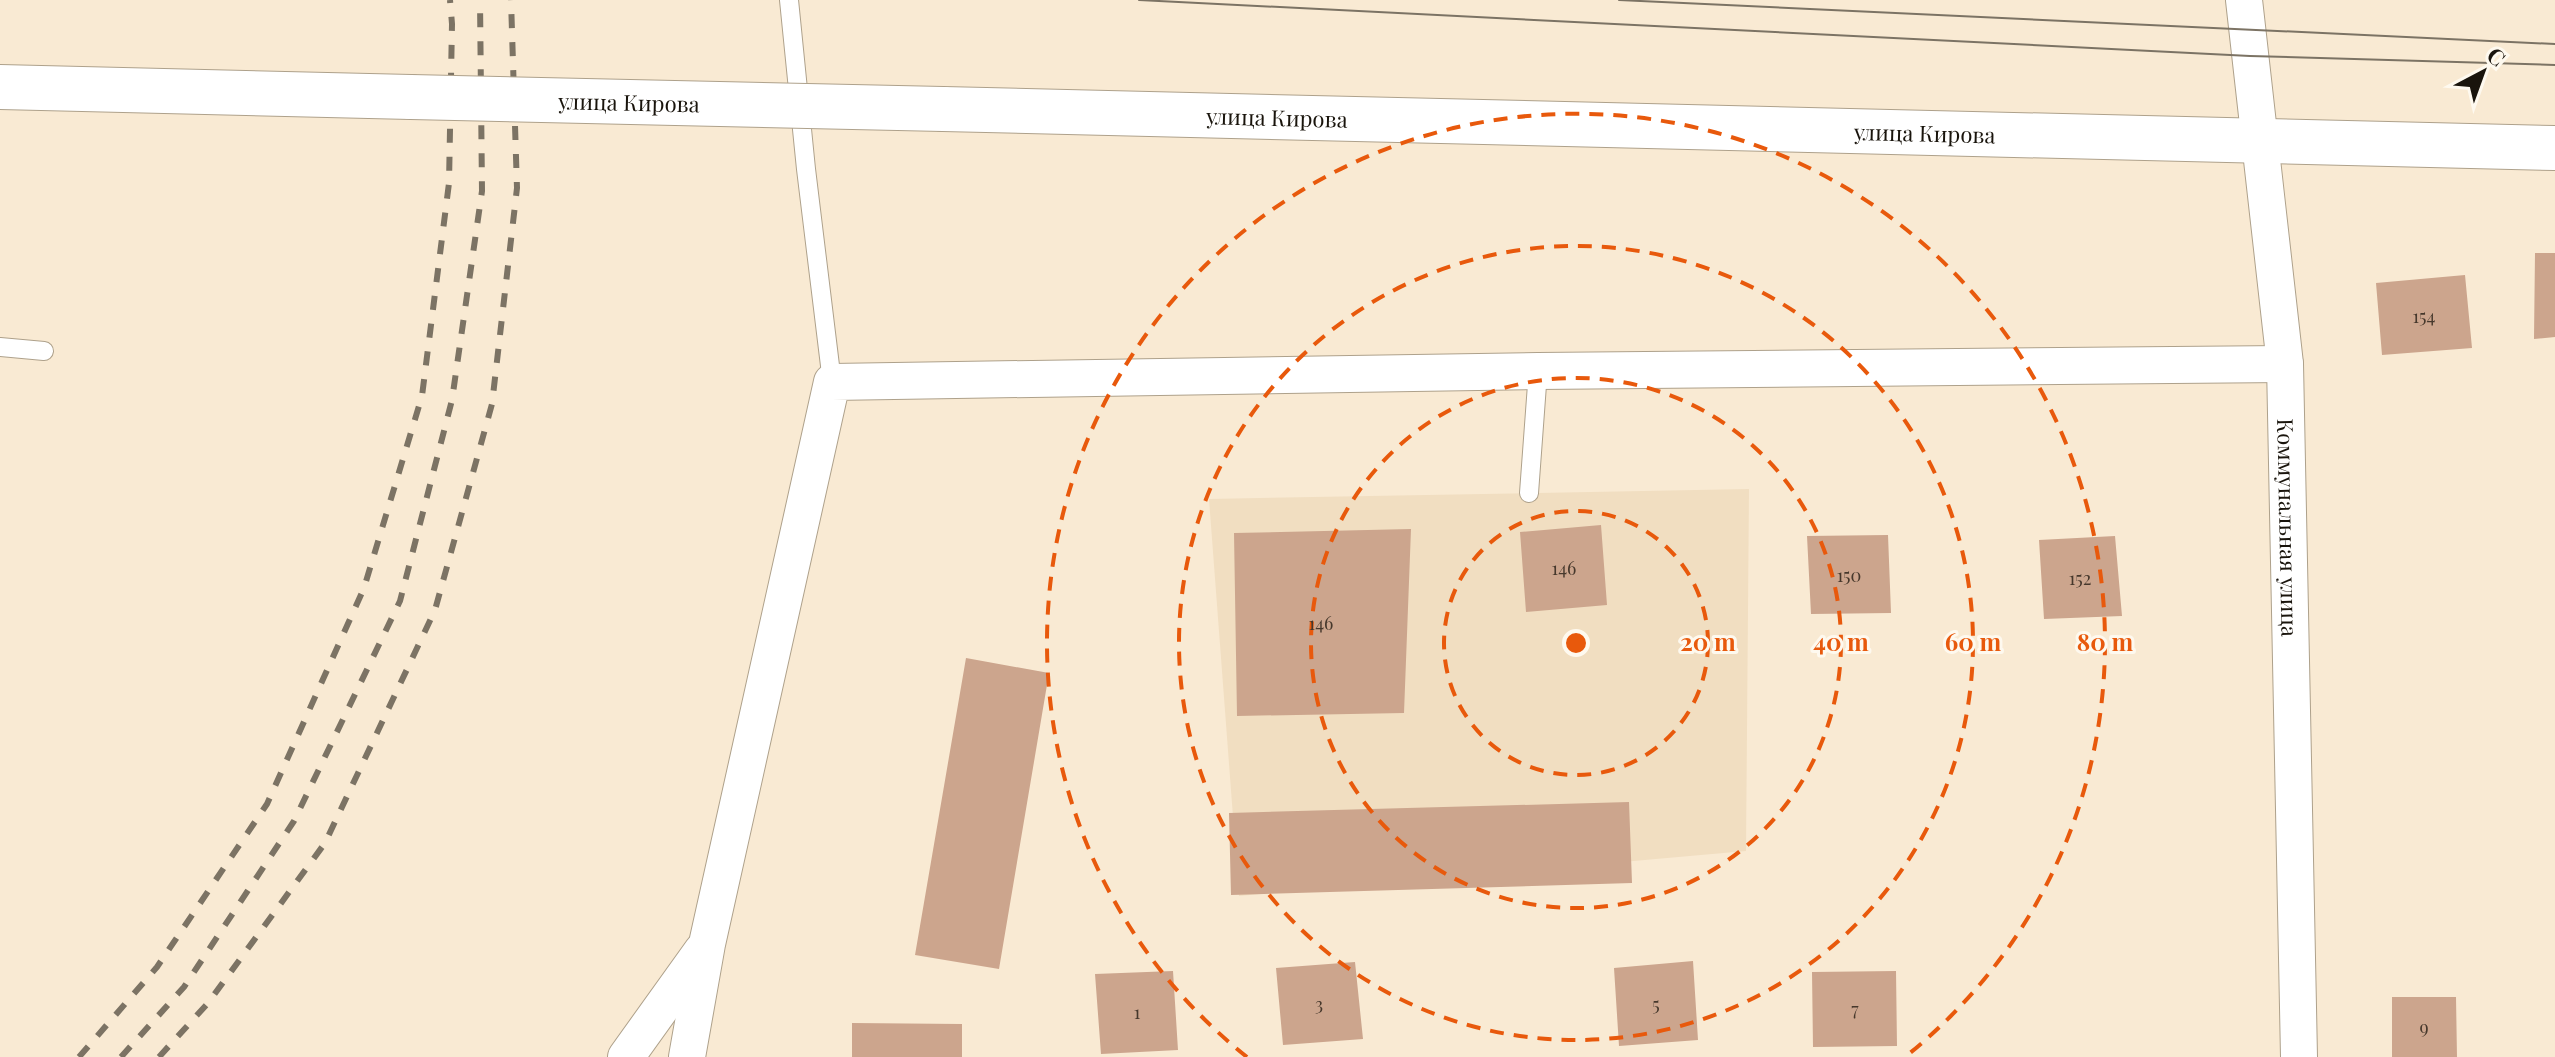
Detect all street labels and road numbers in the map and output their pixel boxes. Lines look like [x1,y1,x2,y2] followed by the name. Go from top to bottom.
[557,85,700,119] street label: улица Кирова
[1205,100,1348,134] street label: улица Кирова
[1853,116,1996,149] street label: улица Кирова
[2271,418,2306,637] street label: Коммунальная улица

